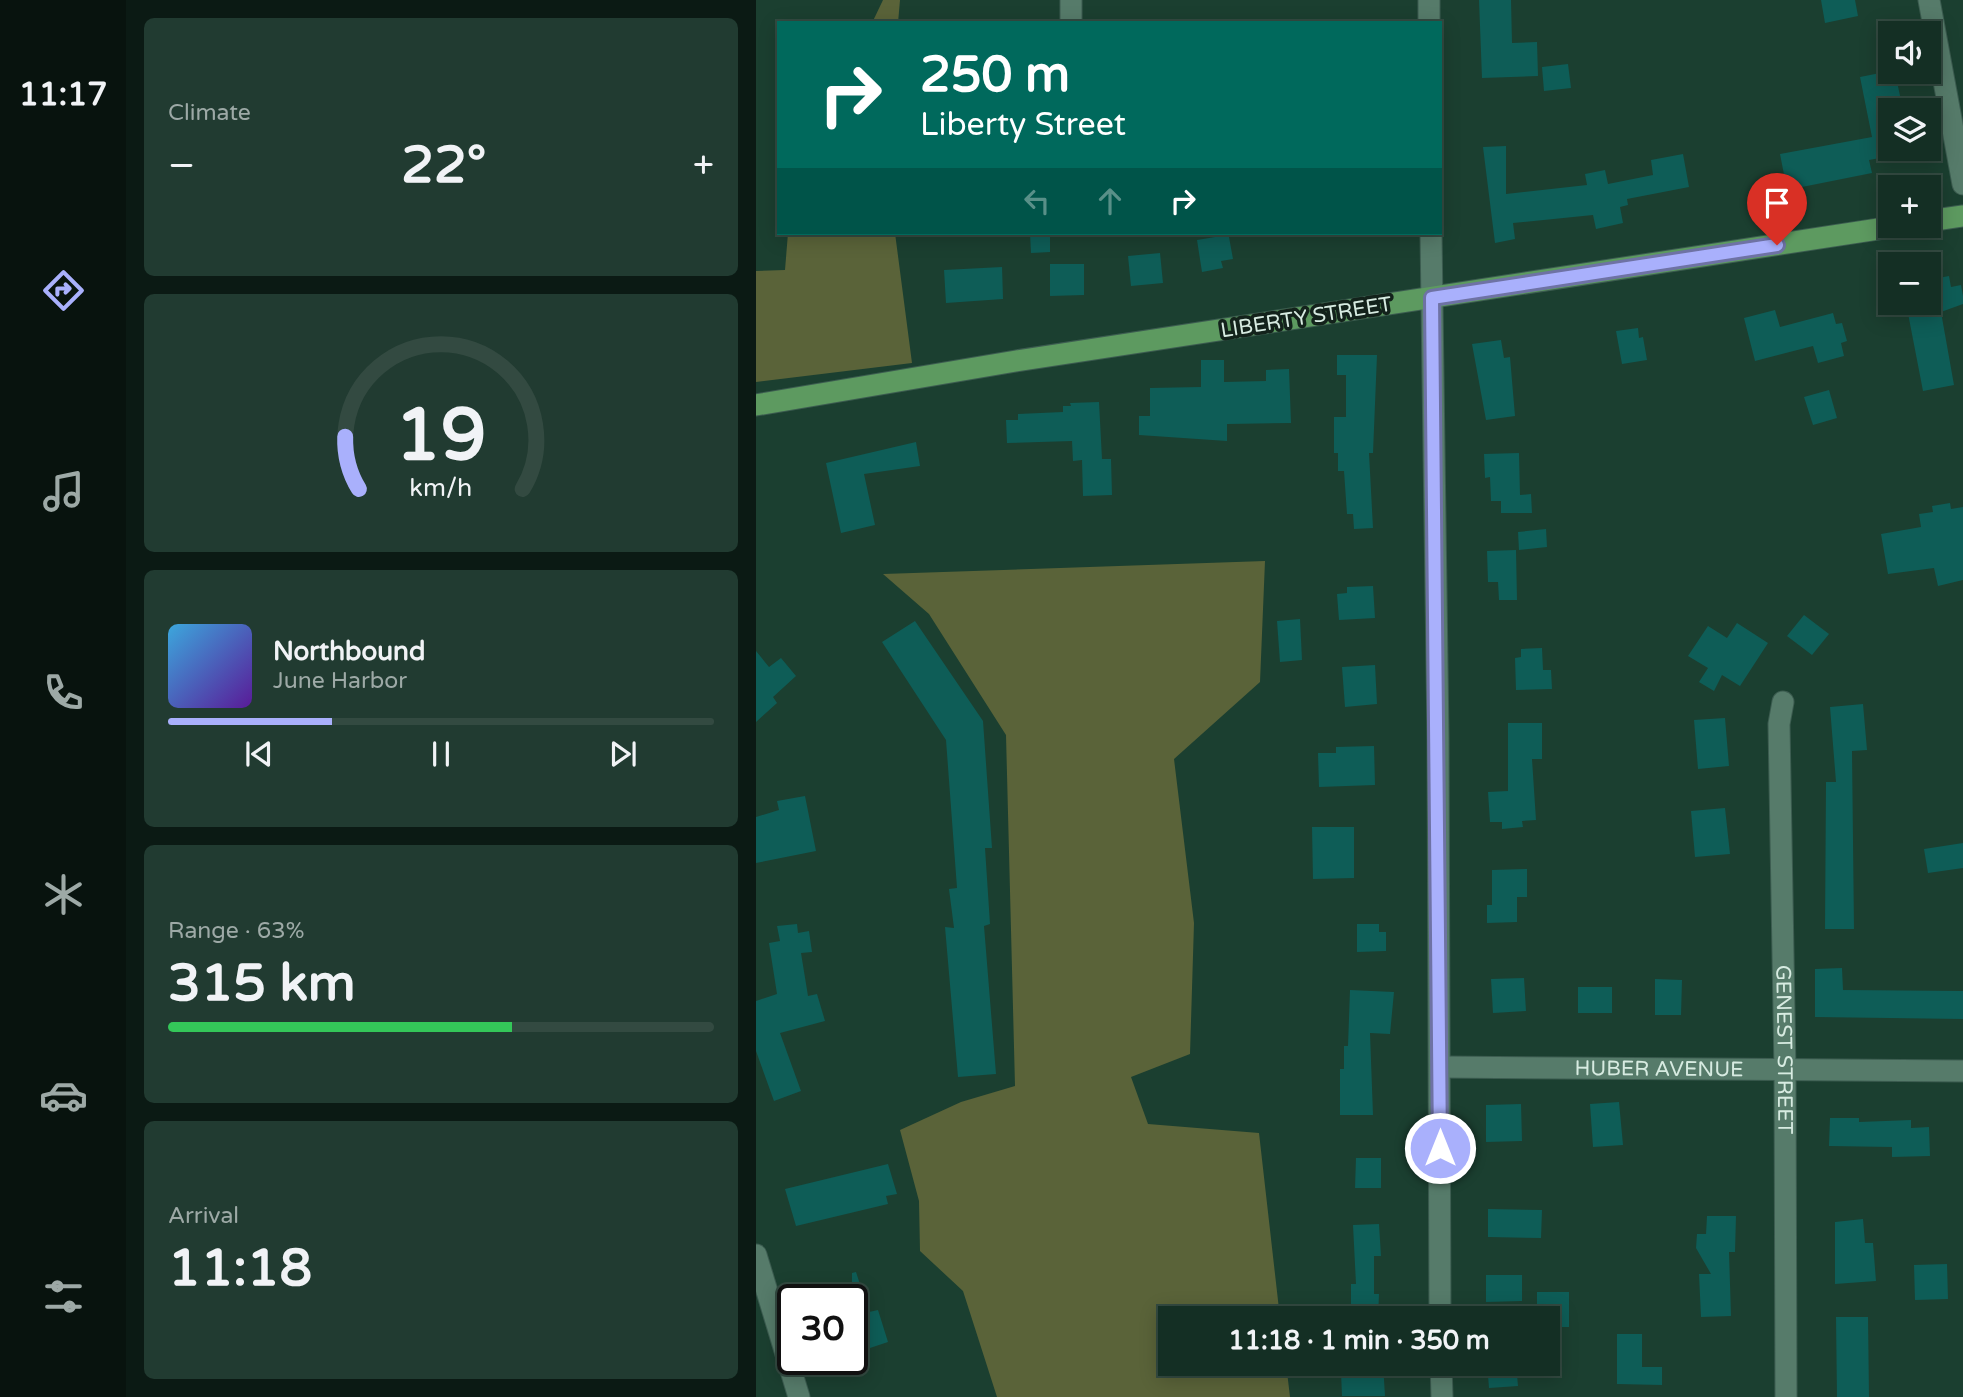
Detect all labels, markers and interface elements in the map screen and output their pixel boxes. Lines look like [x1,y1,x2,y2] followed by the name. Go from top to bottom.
[1878,21,1941,315] map controls
[1878,21,1941,84] button: sound
[920,46,1070,105] text: 250 m
[805,49,896,140] icon: right
[19,76,107,114] text: 11:17
[1878,98,1941,161] button: layers
[168,99,251,127] text: Climate
[920,106,1126,144] text: Liberty Street
[401,134,486,197] text: 22°
[168,143,195,189] text: −
[693,143,714,189] text: +
[1747,173,1807,245] pin
[1878,175,1941,238] button: +
[1018,182,1056,220] icon: left
[1091,182,1129,220] icon: ahead
[1164,182,1202,220] icon: right
[1758,184,1796,222] icon: arrive
[1878,252,1941,315] button: −
[39,266,88,315] icon: directions
[1219,292,1394,343] street label: LIBERTY STREET
[395,392,487,480] text: 19
[39,467,88,516] icon: music
[410,472,472,502] text: km/h
[273,636,425,667] text: Northbound
[273,667,407,695] text: June Harbor
[39,668,88,717] icon: phone
[240,735,278,773] icon: previous
[422,735,460,773] icon: pause
[604,735,642,773] icon: next
[39,870,88,919] icon: climate
[168,917,304,945] text: Range · 63%
[168,952,356,1015] text: 315 km
[1770,965,1797,1135] street label: GENEST STREET
[1574,1056,1744,1082] street label: HUBER AVENUE
[39,1071,88,1120] icon: car
[1403,1111,1477,1185] position arrow
[168,1202,239,1230] text: Arrival
[168,1237,312,1300] text: 11:18
[39,1272,88,1321] icon: filters
[777,1284,868,1375] speed limit sign: 30
[1228,1325,1490,1356] text: 11:18 · 1 min · 350 m

